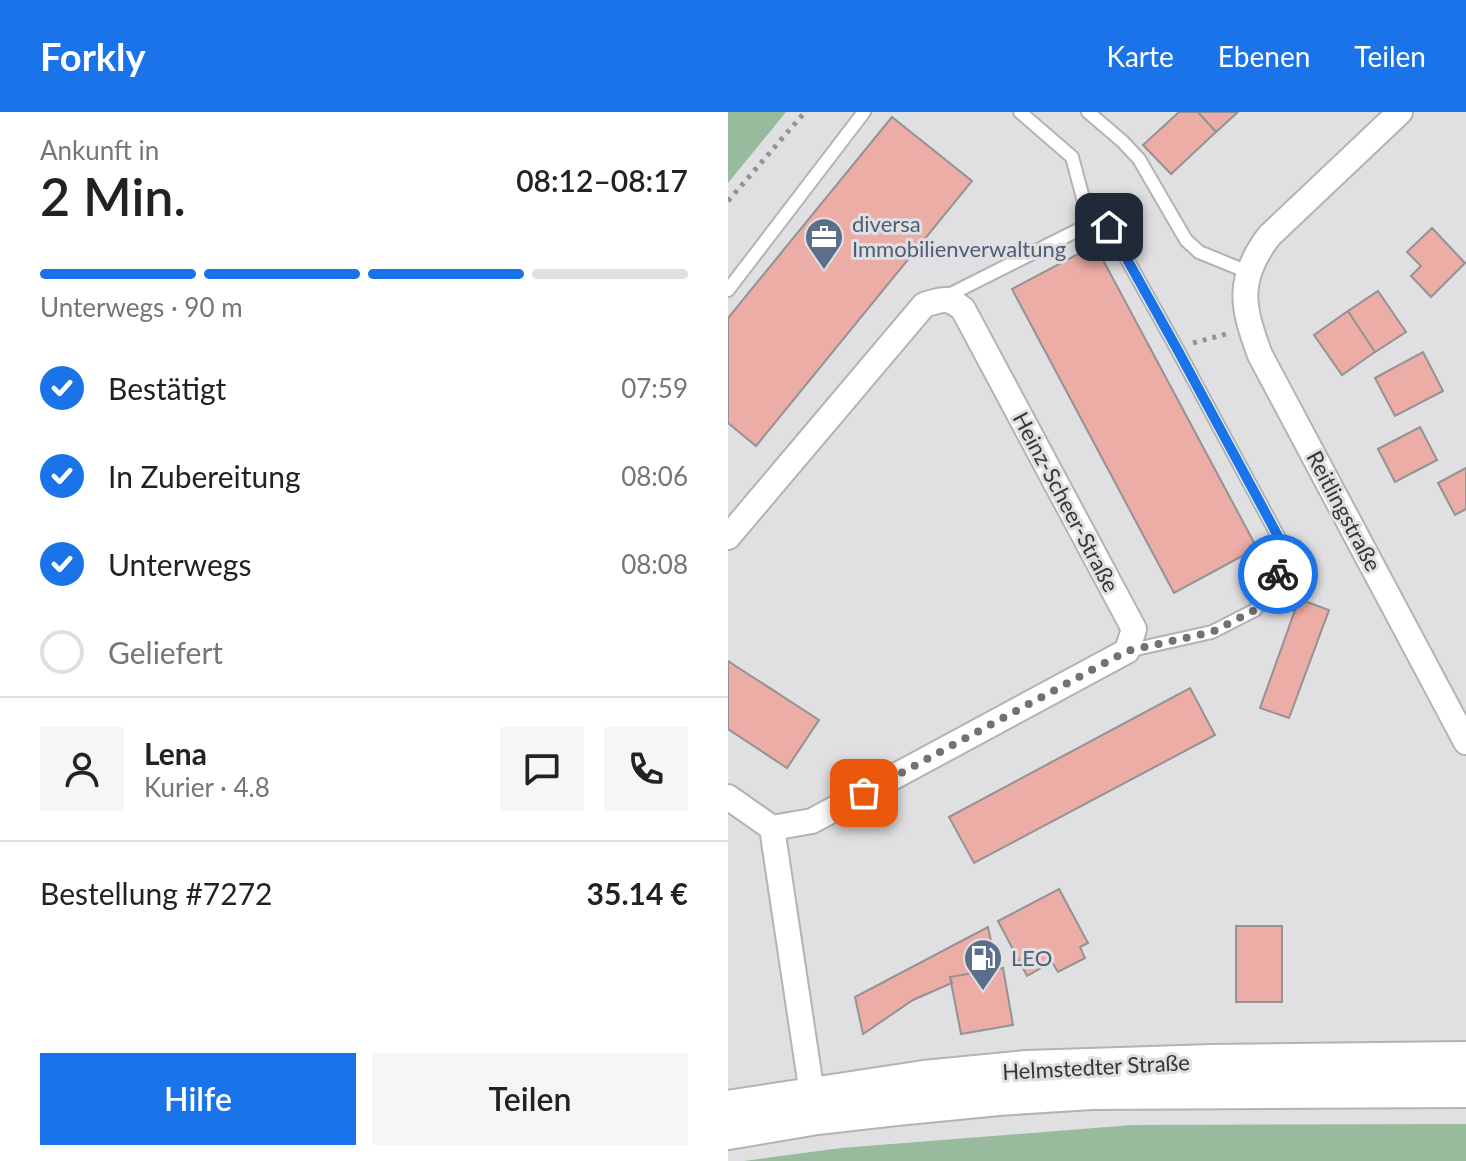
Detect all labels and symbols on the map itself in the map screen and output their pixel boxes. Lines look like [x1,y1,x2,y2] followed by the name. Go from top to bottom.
[1075,193,1143,261] pin
[852,210,1066,262] place label: diversa Immobilienverwaltung
[803,216,845,271] office icon: diversa Immobilienverwaltung
[1008,407,1125,596] street label: Heinz-Scheer-Straße
[1301,446,1387,576] street label: Reitlingstraße
[1238,534,1318,614] courier
[830,759,898,827] pin
[962,937,1004,992] fuel station icon: LEO
[1011,944,1052,971] place label: LEO
[1002,1048,1190,1085] street label: Helmstedter Straße

